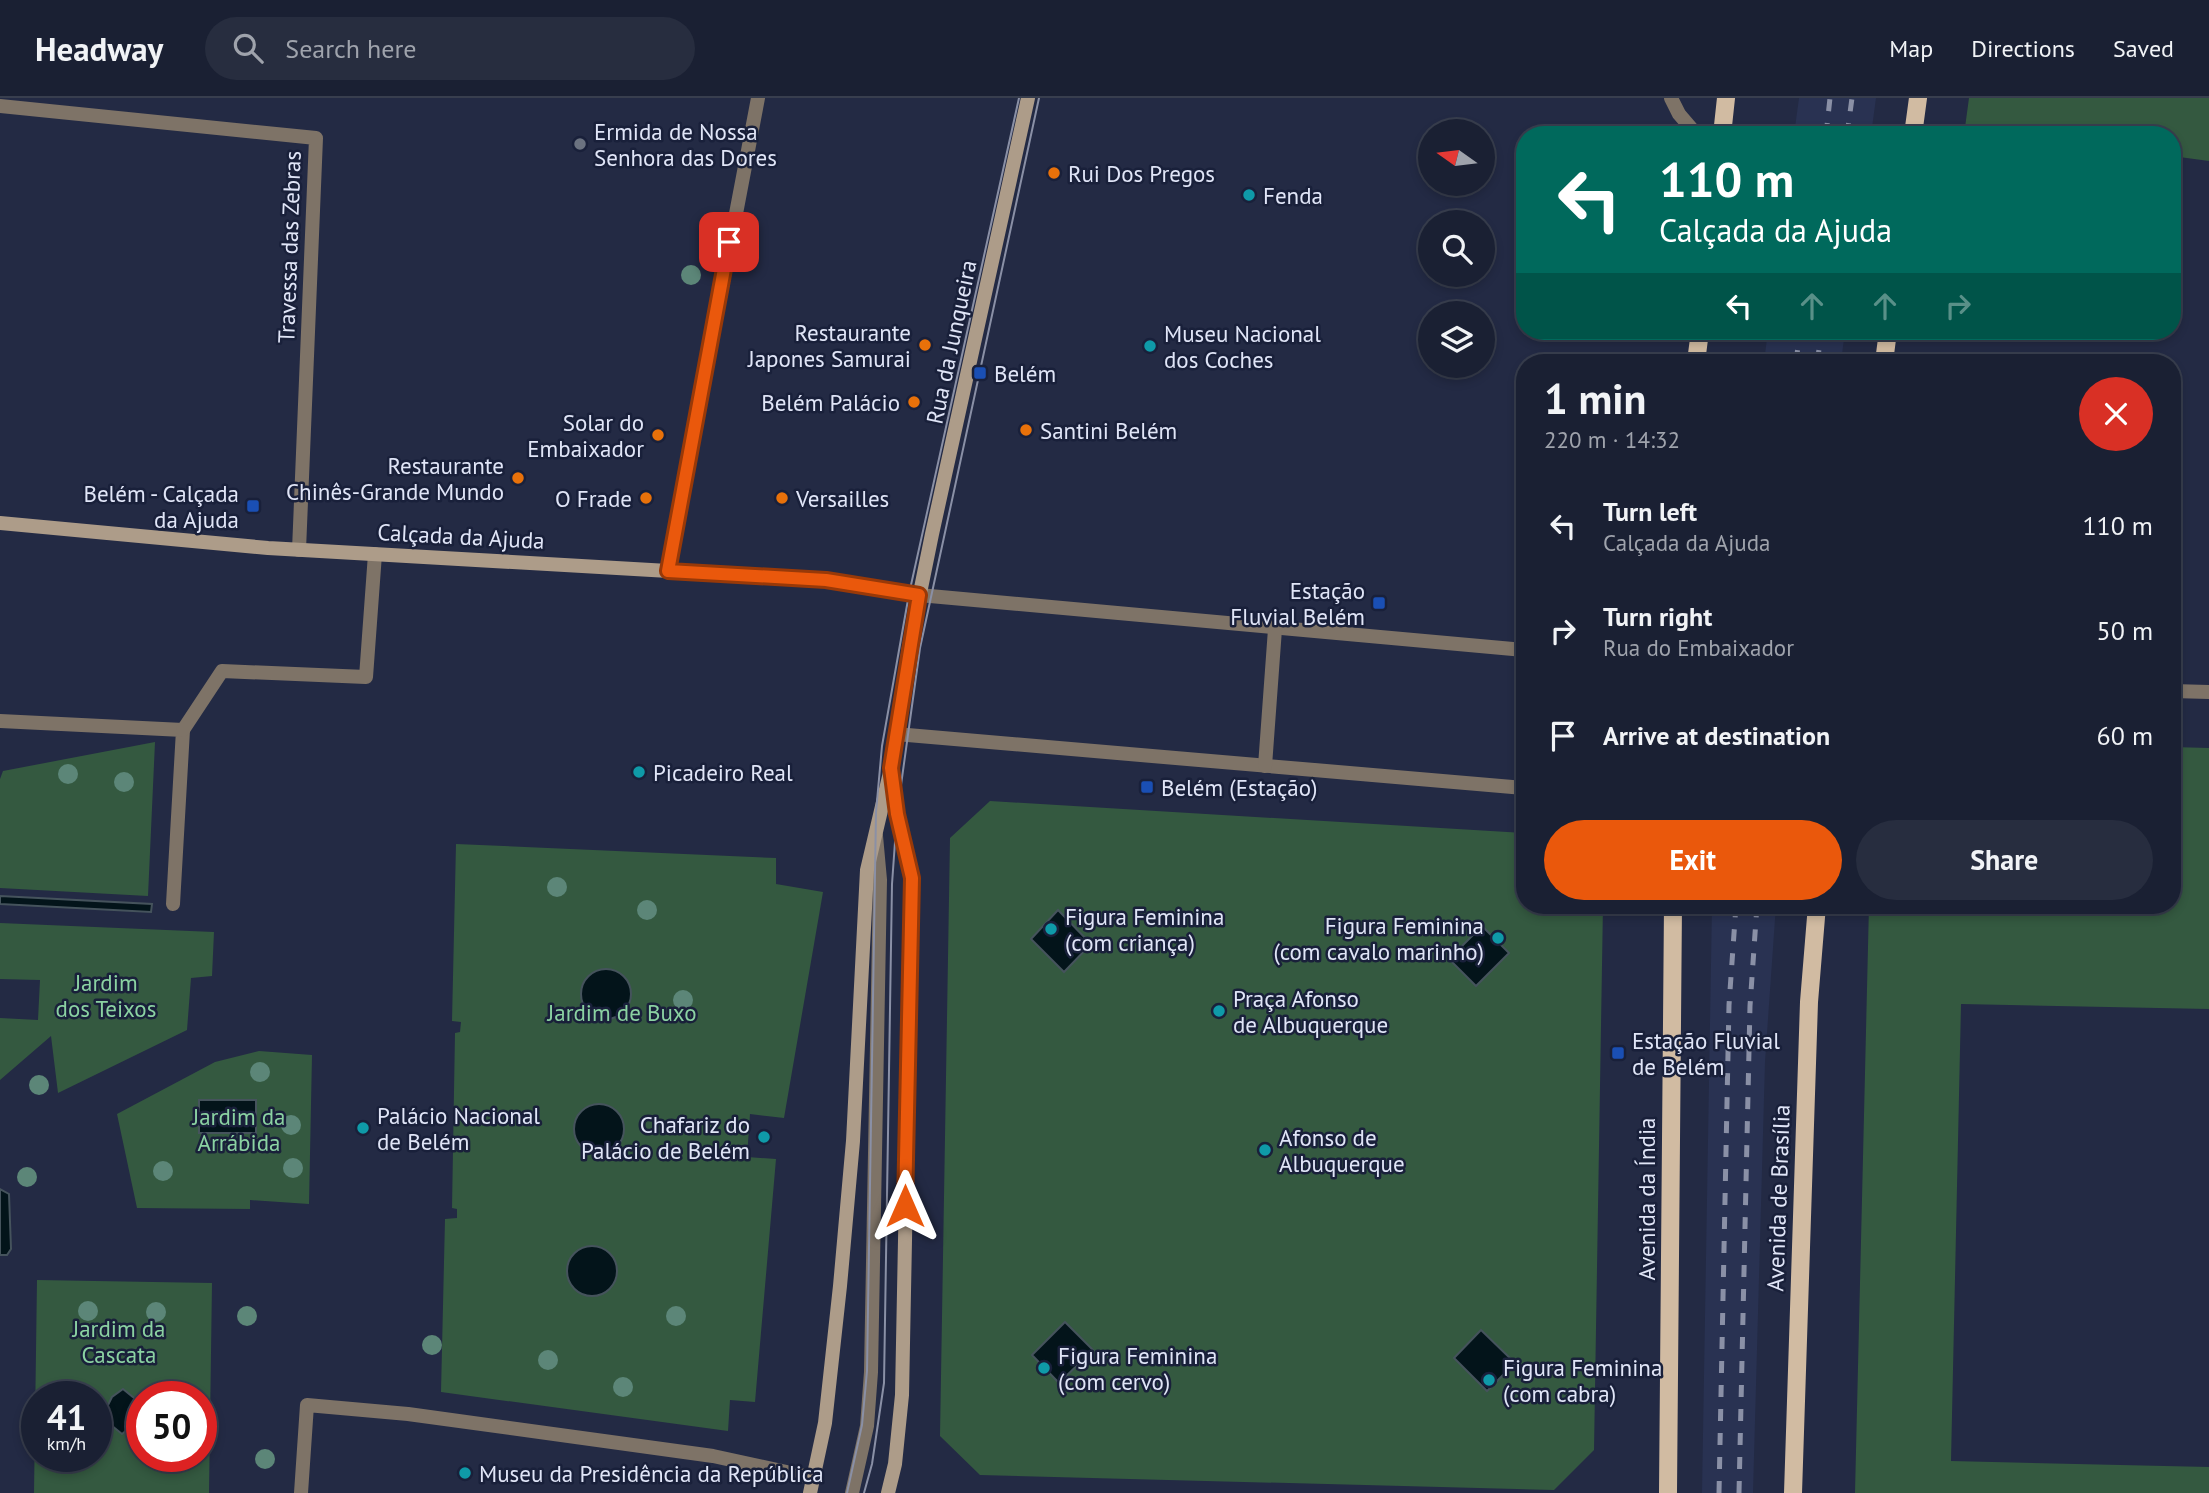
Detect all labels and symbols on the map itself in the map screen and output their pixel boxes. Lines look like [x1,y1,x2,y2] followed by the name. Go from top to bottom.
[594,117,777,172] place label: Ermida de Nossa Senhora das Dores
[1418,119,1494,196] north arrow
[572,136,588,152] marker: Ermida de Nossa Senhora das Dores
[271,150,307,344] street label: Travessa das Zebras
[1068,159,1215,188] place label: Rui Dos Pregos
[1046,165,1062,181] marker: Rui Dos Pregos
[1263,181,1323,210] place label: Fenda
[1241,187,1257,203] marker: Fenda
[699,212,759,272] pin
[919,257,983,427] street label: Rua da Junqueira
[747,318,911,373] place label: Restaurante Japones Samurai
[1164,319,1321,374] place label: Museu Nacional dos Coches
[917,337,933,353] marker: Restaurante Japones Samurai
[1142,338,1158,354] marker: Museu Nacional dos Coches
[994,359,1056,388] place label: Belém
[972,365,988,381] marker: Belém
[761,388,900,417] place label: Belém Palácio
[906,394,922,410] marker: Belém Palácio
[527,408,644,463] place label: Solar do Embaixador
[1040,416,1177,445] place label: Santini Belém
[1018,422,1034,438] marker: Santini Belém
[650,427,666,443] marker: Solar do Embaixador
[286,451,504,506] place label: Restaurante Chinês-Grande Mundo
[510,470,526,486] marker: Restaurante Chinês-Grande Mundo
[83,479,239,534] place label: Belém - Calçada da Ajuda
[555,484,632,513] place label: O Frade
[795,484,889,513] place label: Versailles
[638,490,654,506] marker: O Frade
[774,490,790,506] marker: Versailles
[245,498,261,514] marker: Belém - Calçada da Ajuda
[377,517,545,555] street label: Calçada da Ajuda
[1230,576,1365,631] place label: Estação Fluvial Belém
[1371,595,1387,611] marker: Estação Fluvial Belém
[653,758,793,787] place label: Picadeiro Real
[631,764,647,780] marker: Picadeiro Real
[1161,773,1317,802] place label: Belém (Estação)
[1139,779,1155,795] marker: Belém (Estação)
[1065,902,1224,957] place label: Figura Feminina (com criança)
[1273,911,1484,966] place label: Figura Feminina (com cavalo marinho)
[1043,921,1059,937] marker: Figura Feminina (com criança)
[1490,930,1506,946] marker: Figura Feminina (com cavalo marinho)
[56,968,156,1023] park label: Jardim dos Teixos
[1233,984,1388,1039] place label: Praça Afonso de Albuquerque
[547,998,696,1027] park label: Jardim de Buxo
[1211,1003,1227,1019] marker: Praça Afonso de Albuquerque
[1632,1026,1780,1081] place label: Estação Fluvial de Belém
[1610,1045,1626,1061] marker: Estação Fluvial de Belém
[377,1101,540,1156] place label: Palácio Nacional de Belém
[191,1102,286,1157] park label: Jardim da Arrábida
[1760,1104,1796,1292] street label: Avenida de Brasília
[581,1110,750,1165] place label: Chafariz do Palácio de Belém
[1632,1118,1661,1280] street label: Avenida da Índia
[355,1120,371,1136] marker: Palácio Nacional de Belém
[1279,1123,1405,1178] place label: Afonso de Albuquerque
[756,1129,772,1145] marker: Chafariz do Palácio de Belém
[1257,1142,1273,1158] marker: Afonso de Albuquerque
[868,1169,942,1243] position arrow
[71,1314,166,1369] park label: Jardim da Cascata
[1058,1341,1217,1396] place label: Figura Feminina (com cervo)
[1503,1353,1662,1408] place label: Figura Feminina (com cabra)
[1036,1360,1052,1376] marker: Figura Feminina (com cervo)
[1481,1372,1497,1388] marker: Figura Feminina (com cabra)
[126,1381,217,1472] speed limit sign: 50
[479,1459,824,1488] place label: Museu da Presidência da República
[457,1465,473,1481] marker: Museu da Presidência da República

